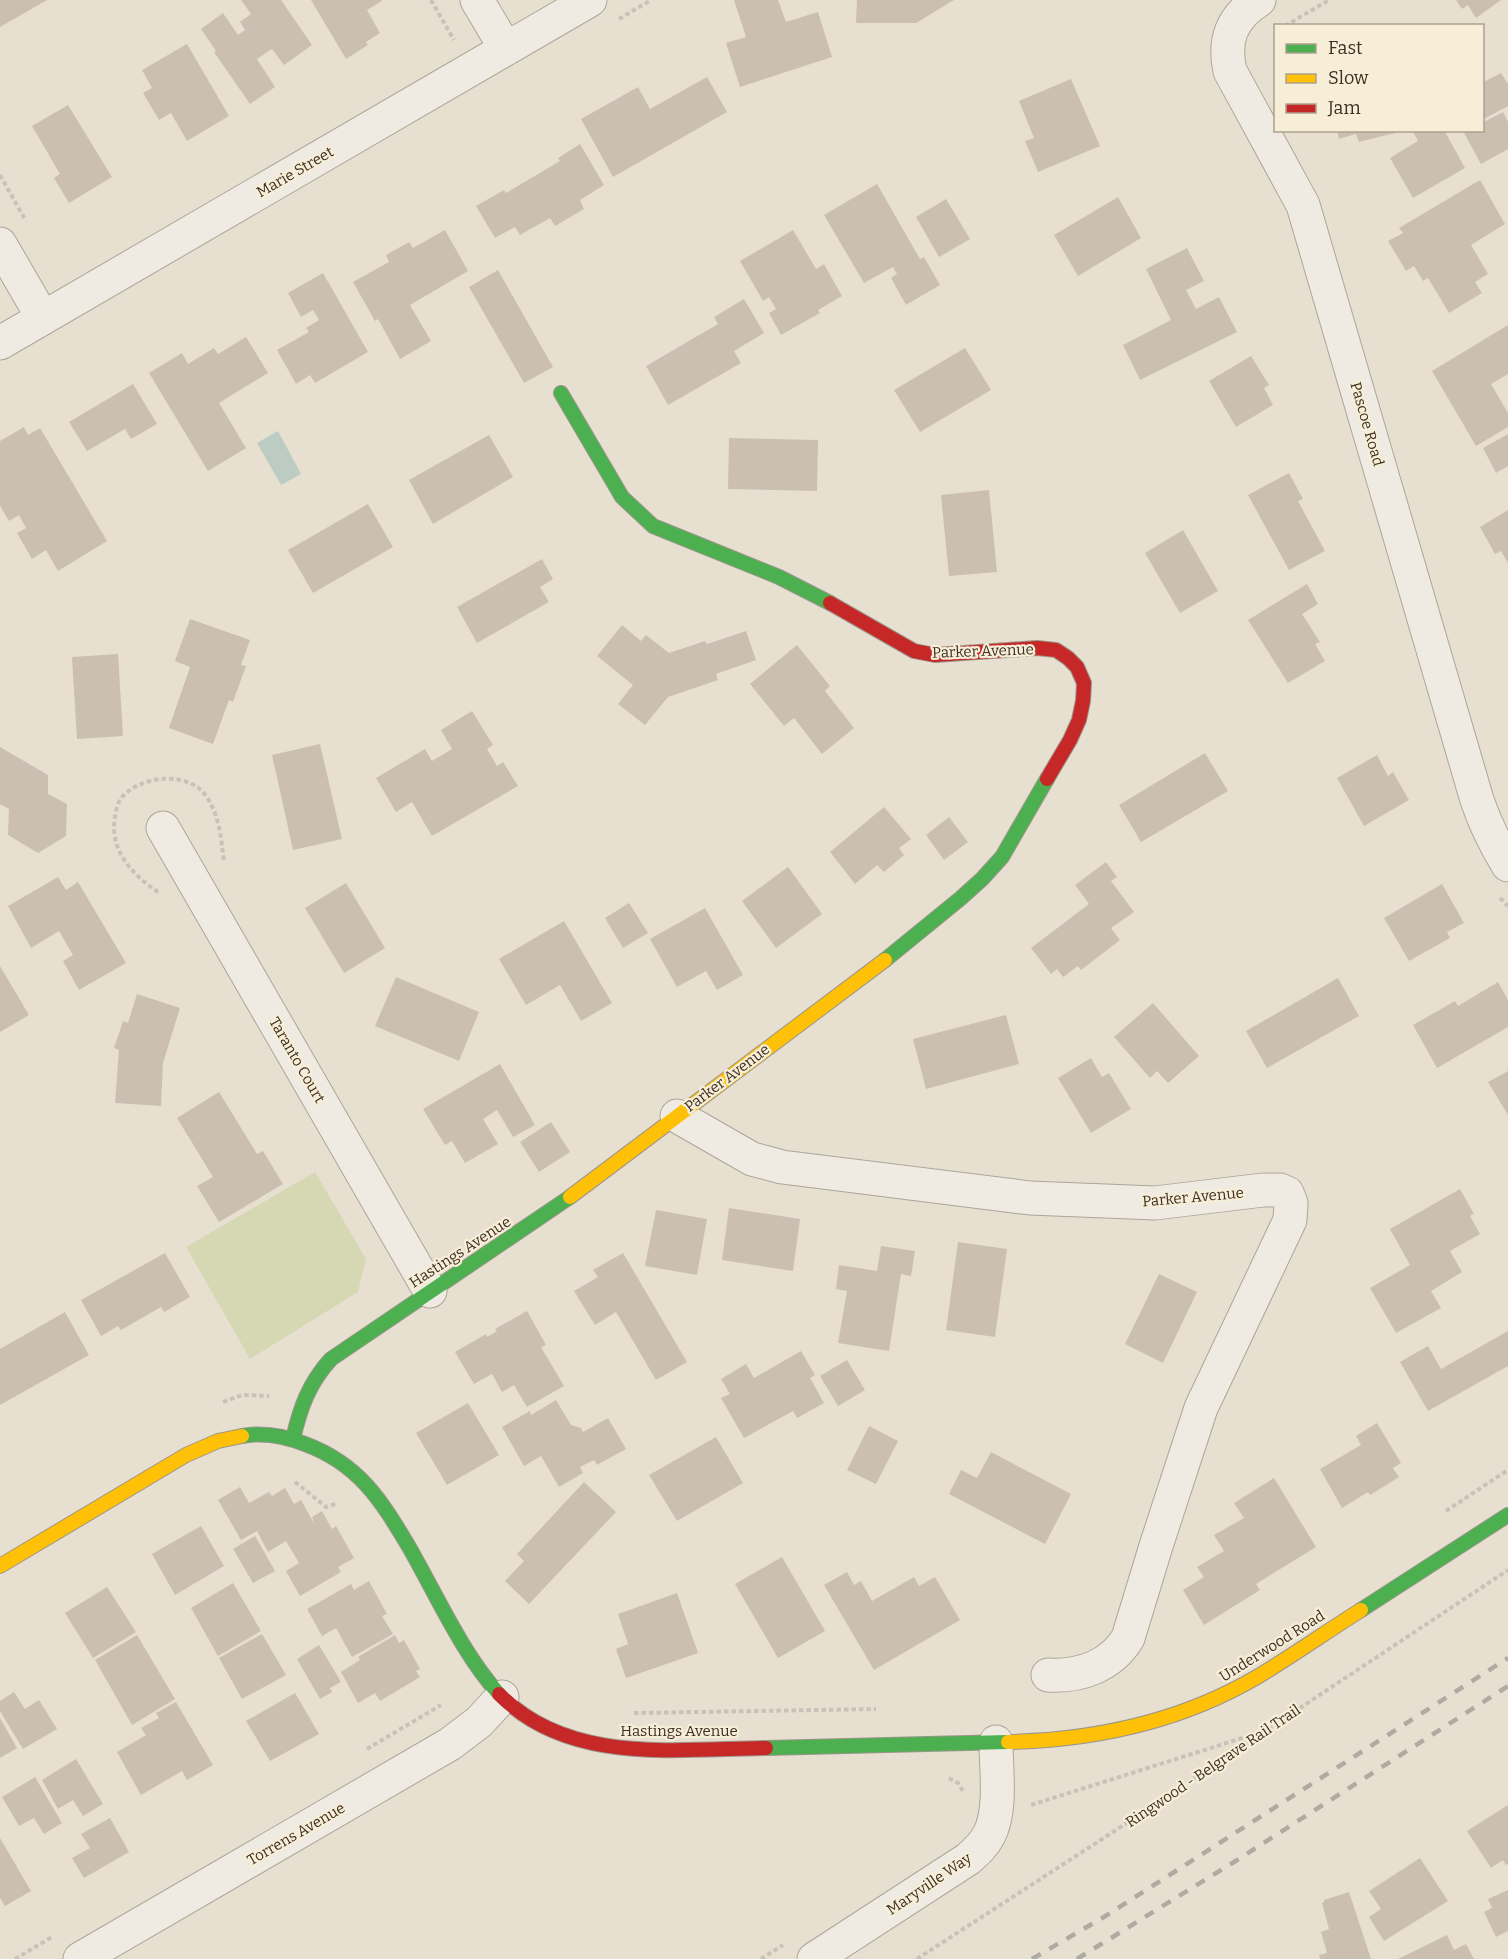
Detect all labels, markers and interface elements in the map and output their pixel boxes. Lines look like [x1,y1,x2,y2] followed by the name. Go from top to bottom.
[1274,24,1484,132] legend
[1328,37,1363,59] text: Fast
[1328,67,1369,89] text: Slow
[1327,97,1361,119] text: Jam
[253,142,337,201] street label: Marie Street
[1346,380,1388,468] street label: Pascoe Road
[932,640,1034,662] street label: Parker Avenue
[265,1014,329,1107] street label: Taranto Court
[681,1040,773,1116] street label: Parker Avenue
[1142,1184,1244,1210] street label: Parker Avenue
[406,1212,514,1292] street label: Hastings Avenue
[1216,1606,1328,1686] street label: Underwood Road
[1122,1701,1304,1831] street label: Ringwood - Belgrave Rail Trail
[620,1722,738,1740] street label: Hastings Avenue
[244,1799,348,1869] street label: Torrens Avenue
[883,1849,975,1919] street label: Maryville Way

